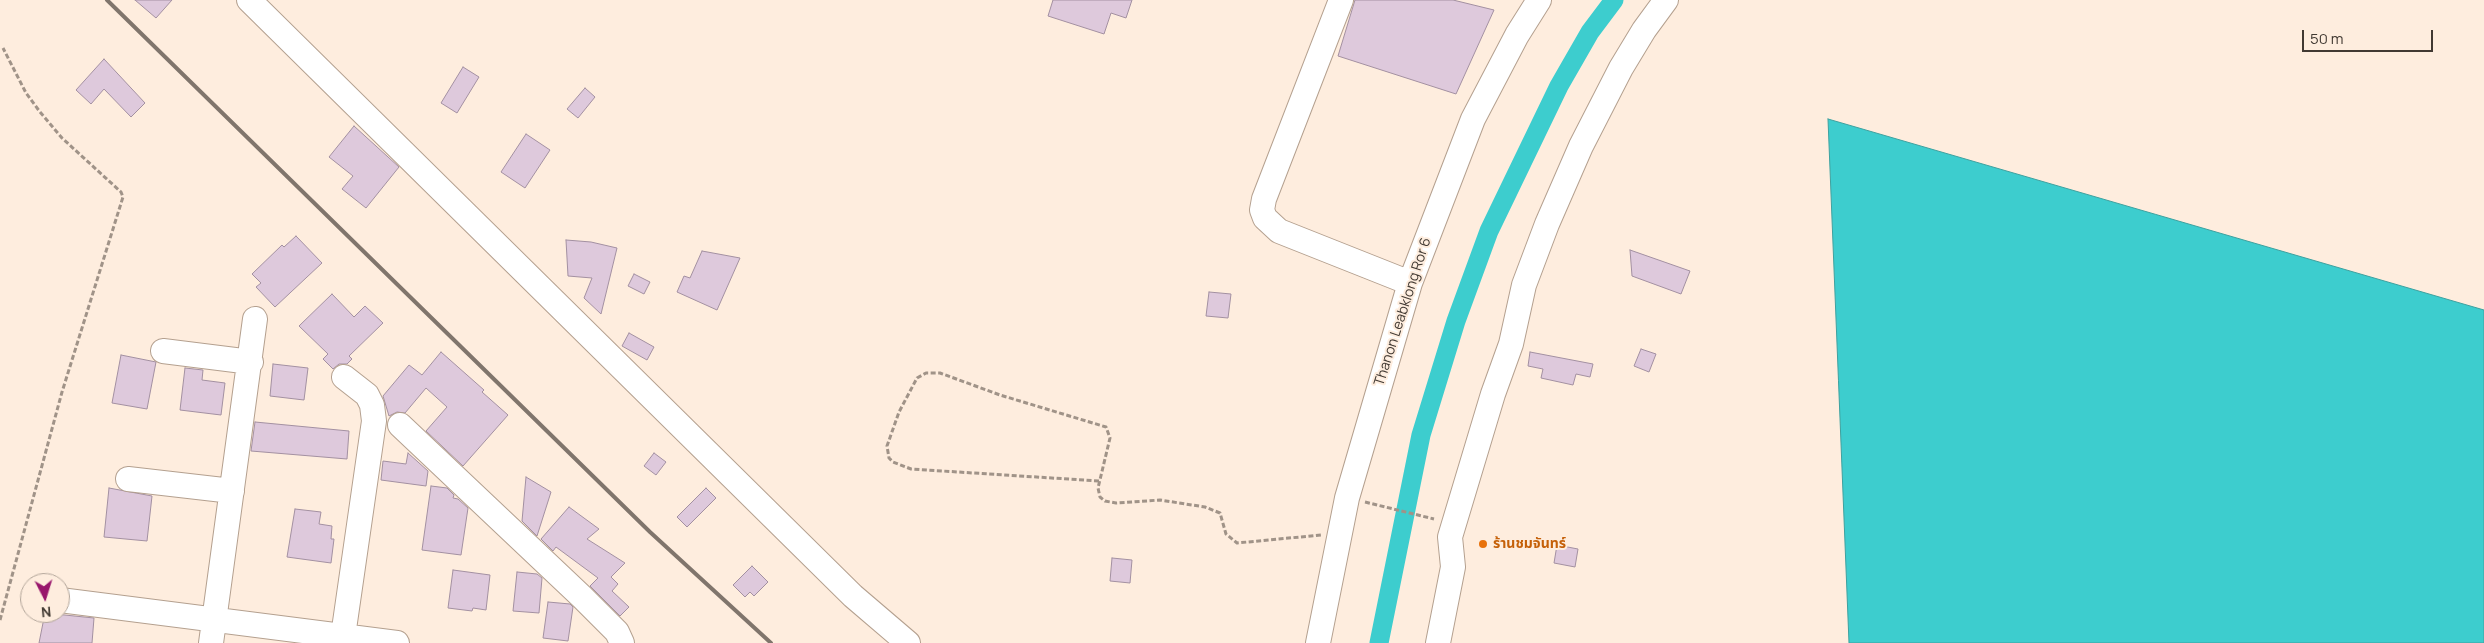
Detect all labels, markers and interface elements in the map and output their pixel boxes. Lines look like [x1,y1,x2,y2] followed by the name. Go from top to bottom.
[2304,20,2435,52] scale bar
[2310,28,2344,49] text: 50 m
[1371,236,1435,388] street label: Thanon Leabklong Ror 6
[1493,536,1566,552] place label: ร้านชมจันทร์
[1477,538,1489,550] marker: ร้านชมจันทร์
[20,573,70,623] north arrow
[40,603,52,622] text: N

